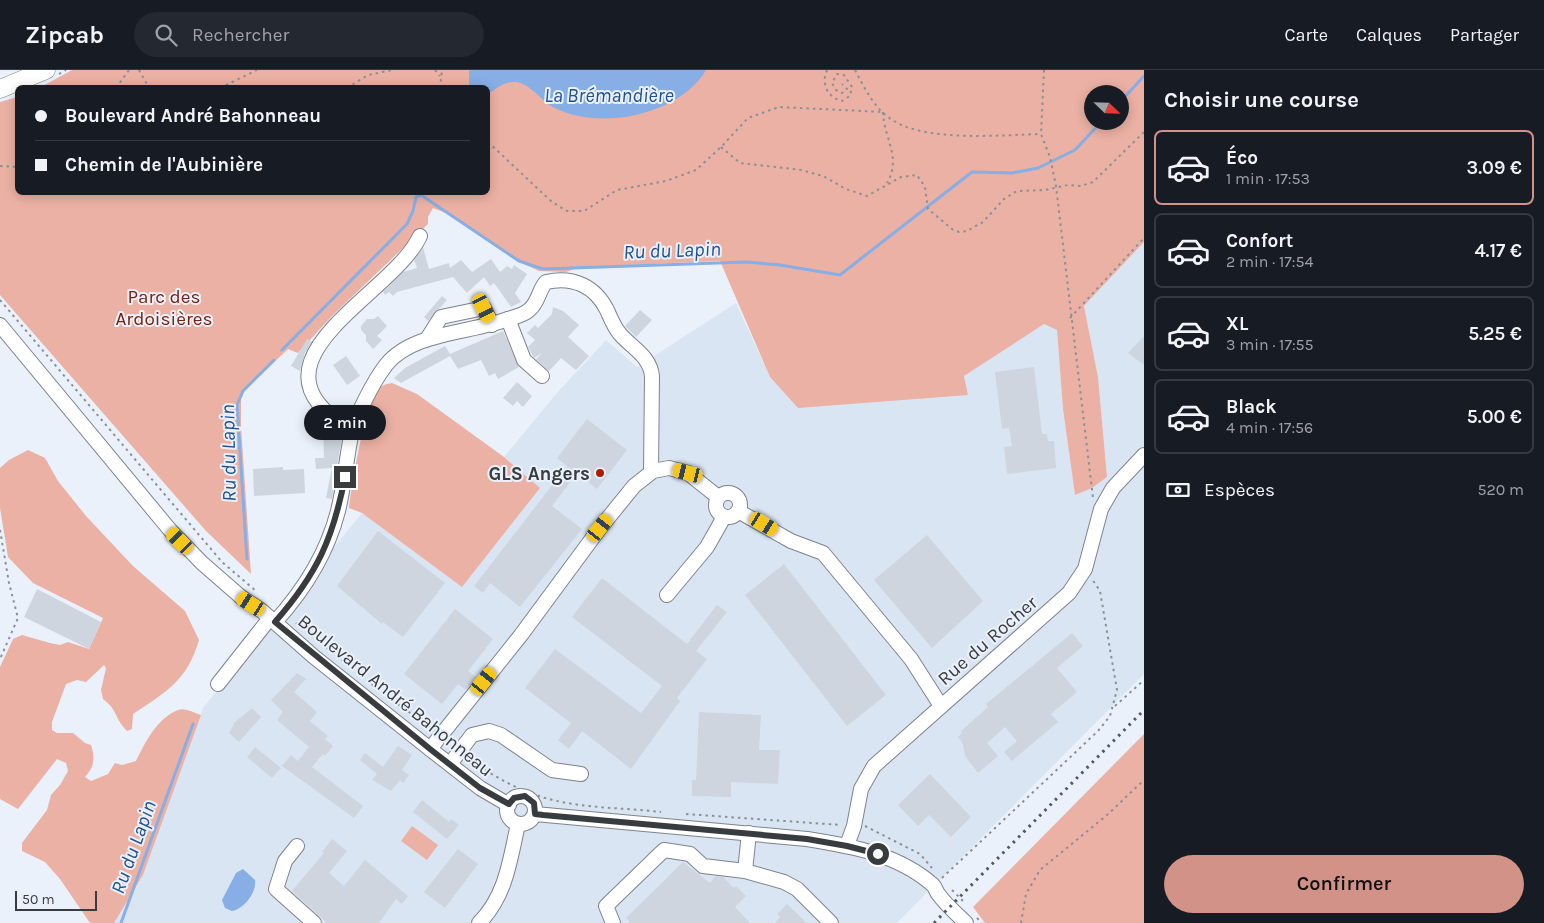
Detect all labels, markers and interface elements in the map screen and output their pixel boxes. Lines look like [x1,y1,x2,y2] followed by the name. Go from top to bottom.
[134,12,484,57] search box
[25,21,104,49] text: Zipcab
[152,21,180,49] icon: search
[192,24,289,46] text: Rechercher
[1284,24,1328,46] text: Carte
[1356,24,1422,46] text: Calques
[1450,24,1519,46] text: Partager
[544,84,674,107] water label: La Brémandière
[1084,85,1129,130] north arrow
[1084,85,1129,130] map controls
[1164,87,1359,113] text: Choisir une course
[65,105,321,127] text: Boulevard André Bahonneau
[1166,145,1211,190] icon: car
[1226,147,1258,169] text: Éco
[65,154,263,176] text: Chemin de l'Aubinière
[1467,157,1522,179] text: 3.09 €
[1226,169,1310,188] text: 1 min · 17:53
[1166,228,1211,273] icon: car
[1226,230,1293,252] text: Confort
[623,237,721,264] water label: Ru du Lapin
[1474,240,1522,262] text: 4.17 €
[1226,252,1313,271] text: 2 min · 17:54
[115,286,213,330] park label: Parc des Ardoisières
[470,291,497,325] car
[1166,311,1211,356] icon: car
[1226,313,1248,335] text: XL
[1468,323,1522,345] text: 5.25 €
[1226,335,1314,354] text: 3 min · 17:55
[1166,394,1211,439] icon: car
[1226,396,1277,418] text: Black
[216,404,241,502] water label: Ru du Lapin
[304,404,386,440] callout: 2 min
[1467,406,1522,428] text: 5.00 €
[323,413,367,432] text: 2 min
[1226,418,1313,437] text: 4 min · 17:56
[671,462,704,484] car
[489,463,590,485] place label: GLS Angers
[334,466,356,488] route end
[594,467,606,479] marker: GLS Angers
[1164,476,1192,504] icon: cash
[1204,479,1275,501] text: Espèces
[1477,480,1524,499] text: 520 m
[747,510,780,538] car
[584,512,615,544] car
[164,525,195,557] car
[234,590,267,618] car
[933,591,1042,690] street label: Rue du Rocher
[293,610,497,781] street label: Boulevard André Bahonneau
[468,665,499,697] car
[106,797,161,897] water label: Ru du Lapin
[867,843,889,865] route start
[1164,855,1524,913] button: Confirmer
[15,888,98,911] scale bar
[22,891,55,908] text: 50 m

